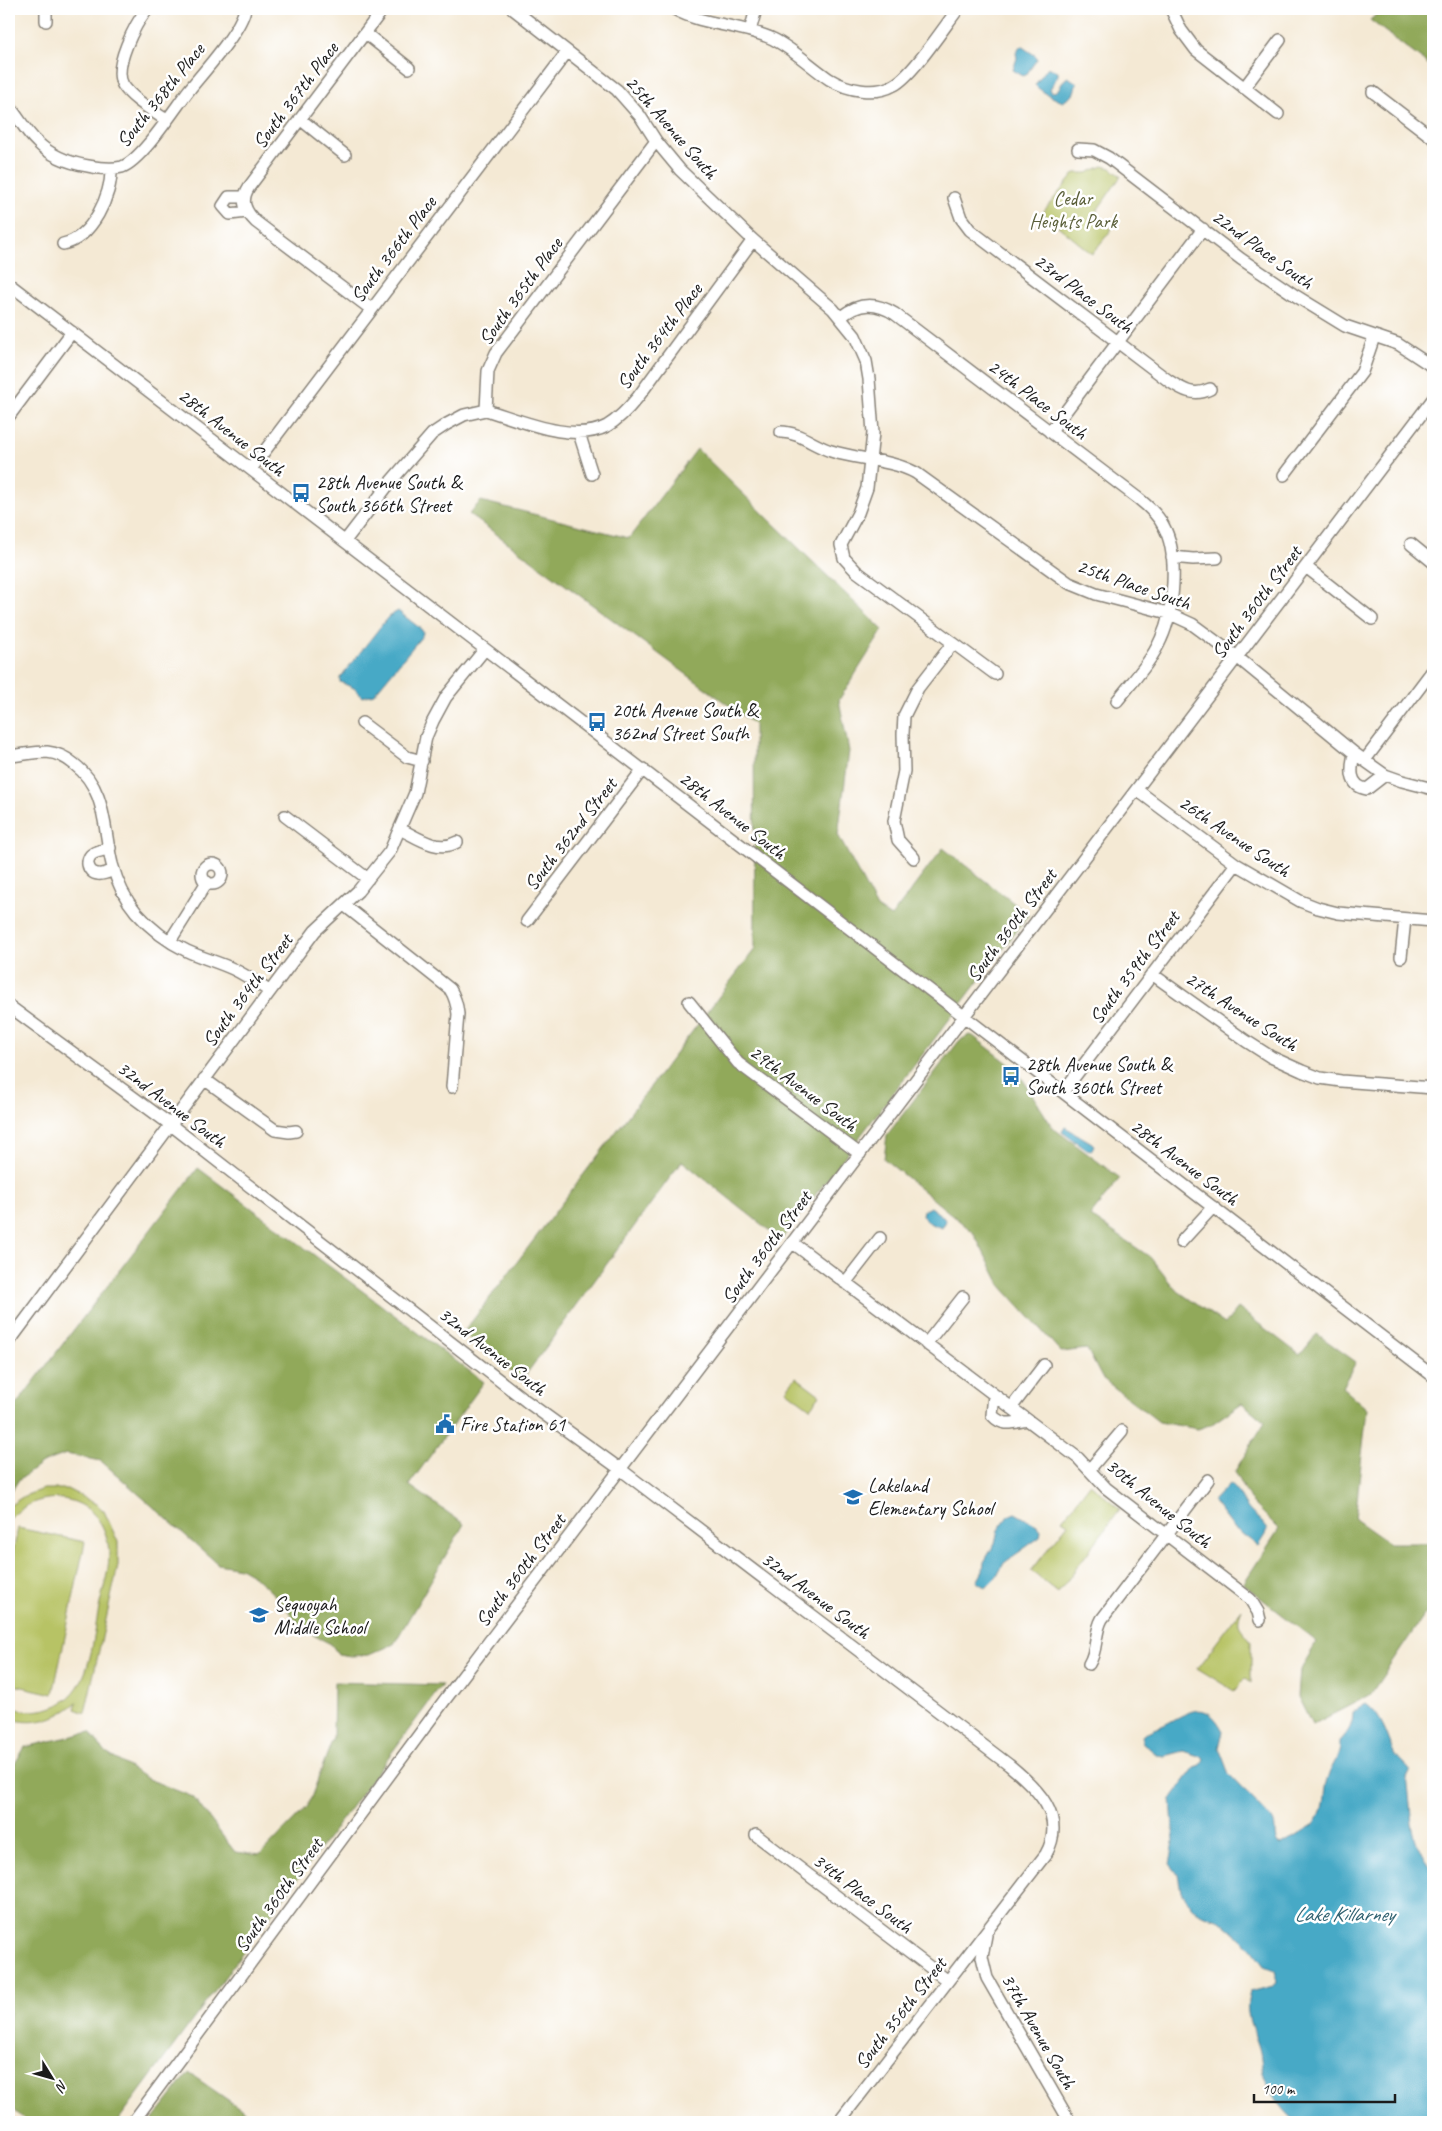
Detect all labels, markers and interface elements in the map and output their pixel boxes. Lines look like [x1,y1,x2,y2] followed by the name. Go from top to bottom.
[247,36,345,154] street label: South 367th Place
[111,37,211,153] street label: South 368th Place
[620,70,724,185] street label: 25th Avenue South
[1029,186,1119,234] park label: Cedar Heights Park
[345,190,443,308] street label: South 366th Place
[1207,204,1319,295] street label: 22nd Place South
[473,231,569,350] street label: South 365th Place
[1029,248,1139,339] street label: 23rd Place South
[611,277,709,395] street label: South 364th Place
[983,354,1093,446] street label: 24th Place South
[173,383,291,483] street label: 28th Avenue South
[316,470,464,518] place label: 28th Avenue South & South 366th Street
[290,482,312,504] bus stop icon: 28th Avenue South & South 366th Street
[1206,539,1308,664] street label: South 360th Street
[1074,553,1195,616] street label: 25th Place South
[612,698,760,746] place label: 20th Avenue South & 362nd Street South
[586,711,608,733] bus stop icon: 20th Avenue South & 362nd Street South
[674,766,792,866] street label: 28th Avenue South
[519,771,624,896] street label: South 362nd Street
[1174,790,1296,883] street label: 26th Avenue South
[961,862,1063,987] street label: South 360th Street
[1084,904,1186,1029] street label: South 359th Street
[197,927,299,1052] street label: South 364th Street
[1181,966,1303,1058] street label: 27th Avenue South
[745,1040,864,1138] street label: 29th Avenue South
[1026,1052,1174,1100] place label: 28th Avenue South & South 360th Street
[112,1055,232,1154] street label: 32nd Avenue South
[1000,1065,1022,1087] bus stop icon: 28th Avenue South & South 360th Street
[1126,1114,1245,1212] street label: 28th Avenue South
[716,1184,818,1309] street label: South 360th Street
[434,1301,552,1402] street label: 32nd Avenue South
[460,1412,566,1437] place label: Fire Station 61
[434,1413,456,1435] public building icon: Fire Station 61
[1101,1453,1217,1554] street label: 30th Avenue South
[868,1473,996,1521] place label: Lakeland Elementary School
[842,1486,864,1508] school or university icon: Lakeland Elementary School
[470,1507,572,1632] street label: South 360th Street
[756,1546,876,1645] street label: 32nd Avenue South
[274,1592,369,1640] place label: Sequoyah Middle School
[248,1604,270,1626] school or university icon: Sequoyah Middle School
[229,1831,330,1957] street label: South 360th Street
[808,1848,918,1940] street label: 34th Place South
[1294,1901,1397,1927] water label: Lake Killarney
[849,1950,953,2074] street label: South 356th Street
[995,1969,1082,2094] street label: 37th Avenue South
[28,2054,78,2104] north arrow
[1254,2071,1396,2103] scale bar
[51,2077,71,2096] text: N
[1262,2080,1296,2099] text: 100 m

